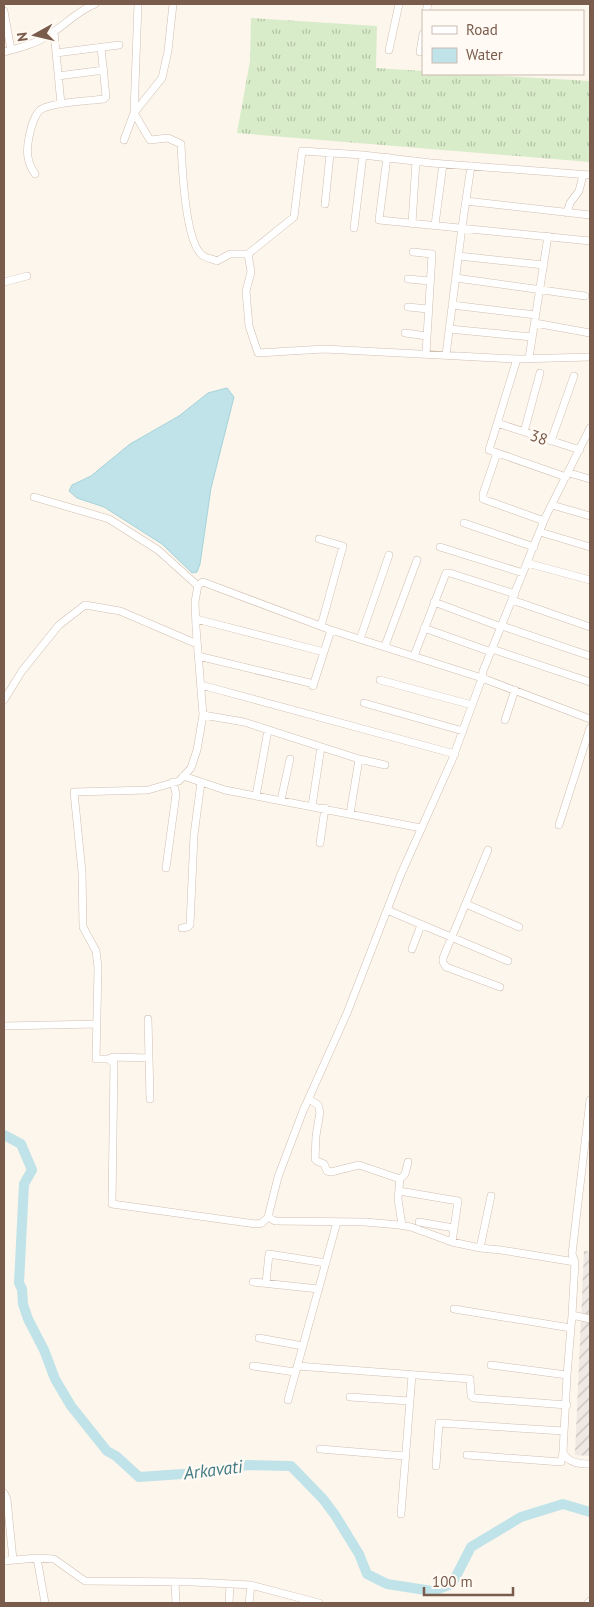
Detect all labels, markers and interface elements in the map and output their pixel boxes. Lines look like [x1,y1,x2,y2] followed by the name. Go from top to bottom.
[10,10,60,60] north arrow
[422,10,584,75] legend
[466,20,498,39] text: Road
[13,31,32,43] text: N
[466,45,503,64] text: Water
[527,425,551,449] street label: 38
[181,1454,245,1485] water label: Arkavati
[424,1564,513,1596] scale bar
[432,1572,473,1591] text: 100 m

